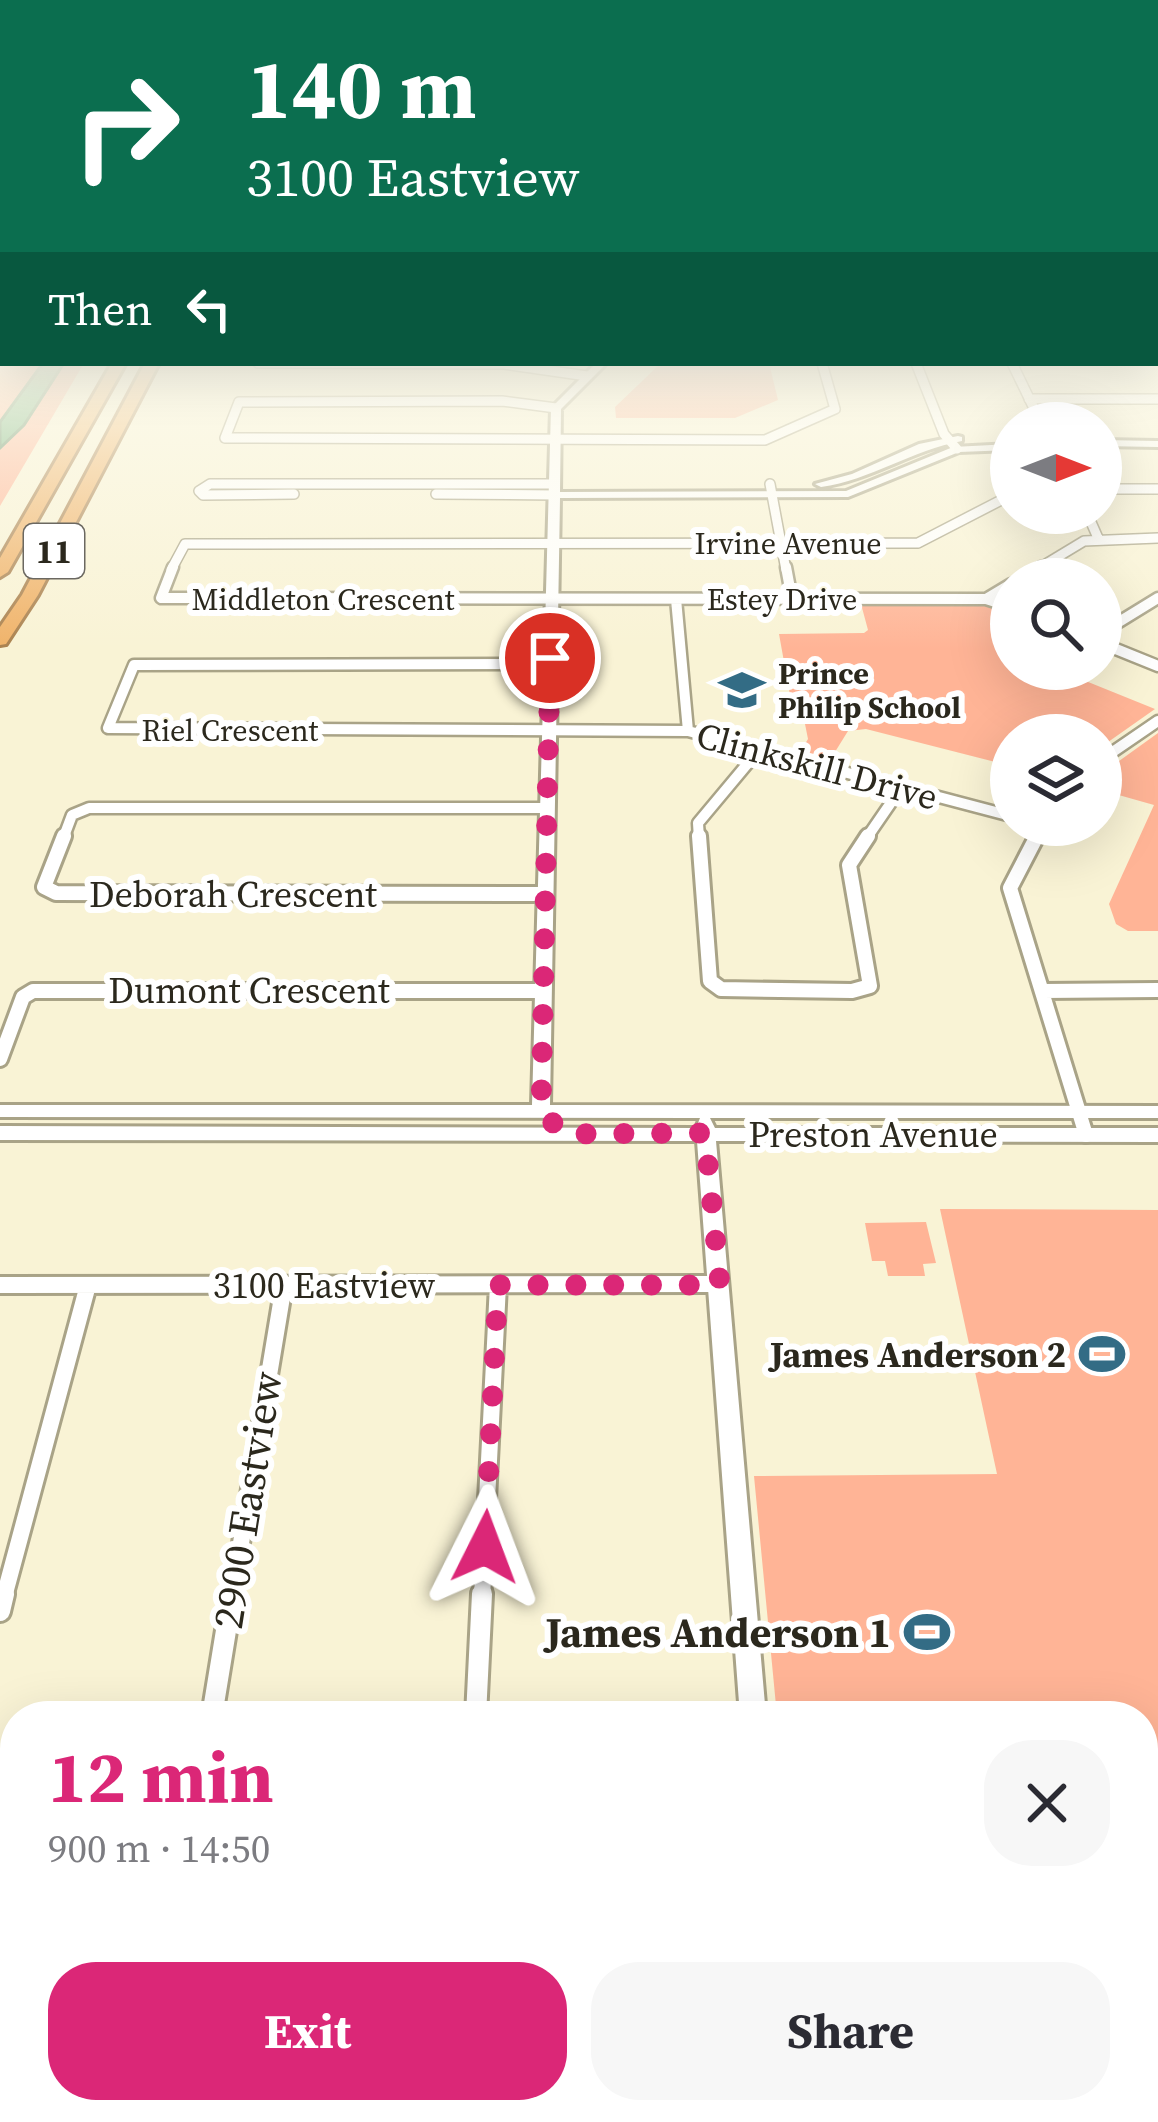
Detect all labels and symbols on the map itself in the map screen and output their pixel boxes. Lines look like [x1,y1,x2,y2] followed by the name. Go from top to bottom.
[990,402,1122,534] north arrow
[694,523,882,564] street label: Irvine Avenue
[24,524,84,578] road number: 11
[191,579,455,620] street label: Middleton Crescent
[707,579,857,620] street label: Estey Drive
[499,607,601,709] pin
[778,653,961,728] place label: Prince Philip School
[717,665,767,715] school or university icon: Prince Philip School
[142,710,319,751] street label: Riel Crescent
[691,710,943,822] street label: Clinkskill Drive
[89,870,377,919] street label: Deborah Crescent
[108,966,390,1015] street label: Dumont Crescent
[748,1110,998,1159] street label: Preston Avenue
[213,1261,436,1310] street label: 3100 Eastview
[1077,1329,1127,1379] sports icon: James Anderson 2
[768,1330,1066,1379] place label: James Anderson 2
[198,1367,296,1633] street label: 2900 Eastview
[422,1484,548,1610] position arrow
[542,1603,891,1661] place label: James Anderson 1
[902,1607,952,1657] sports icon: James Anderson 1

